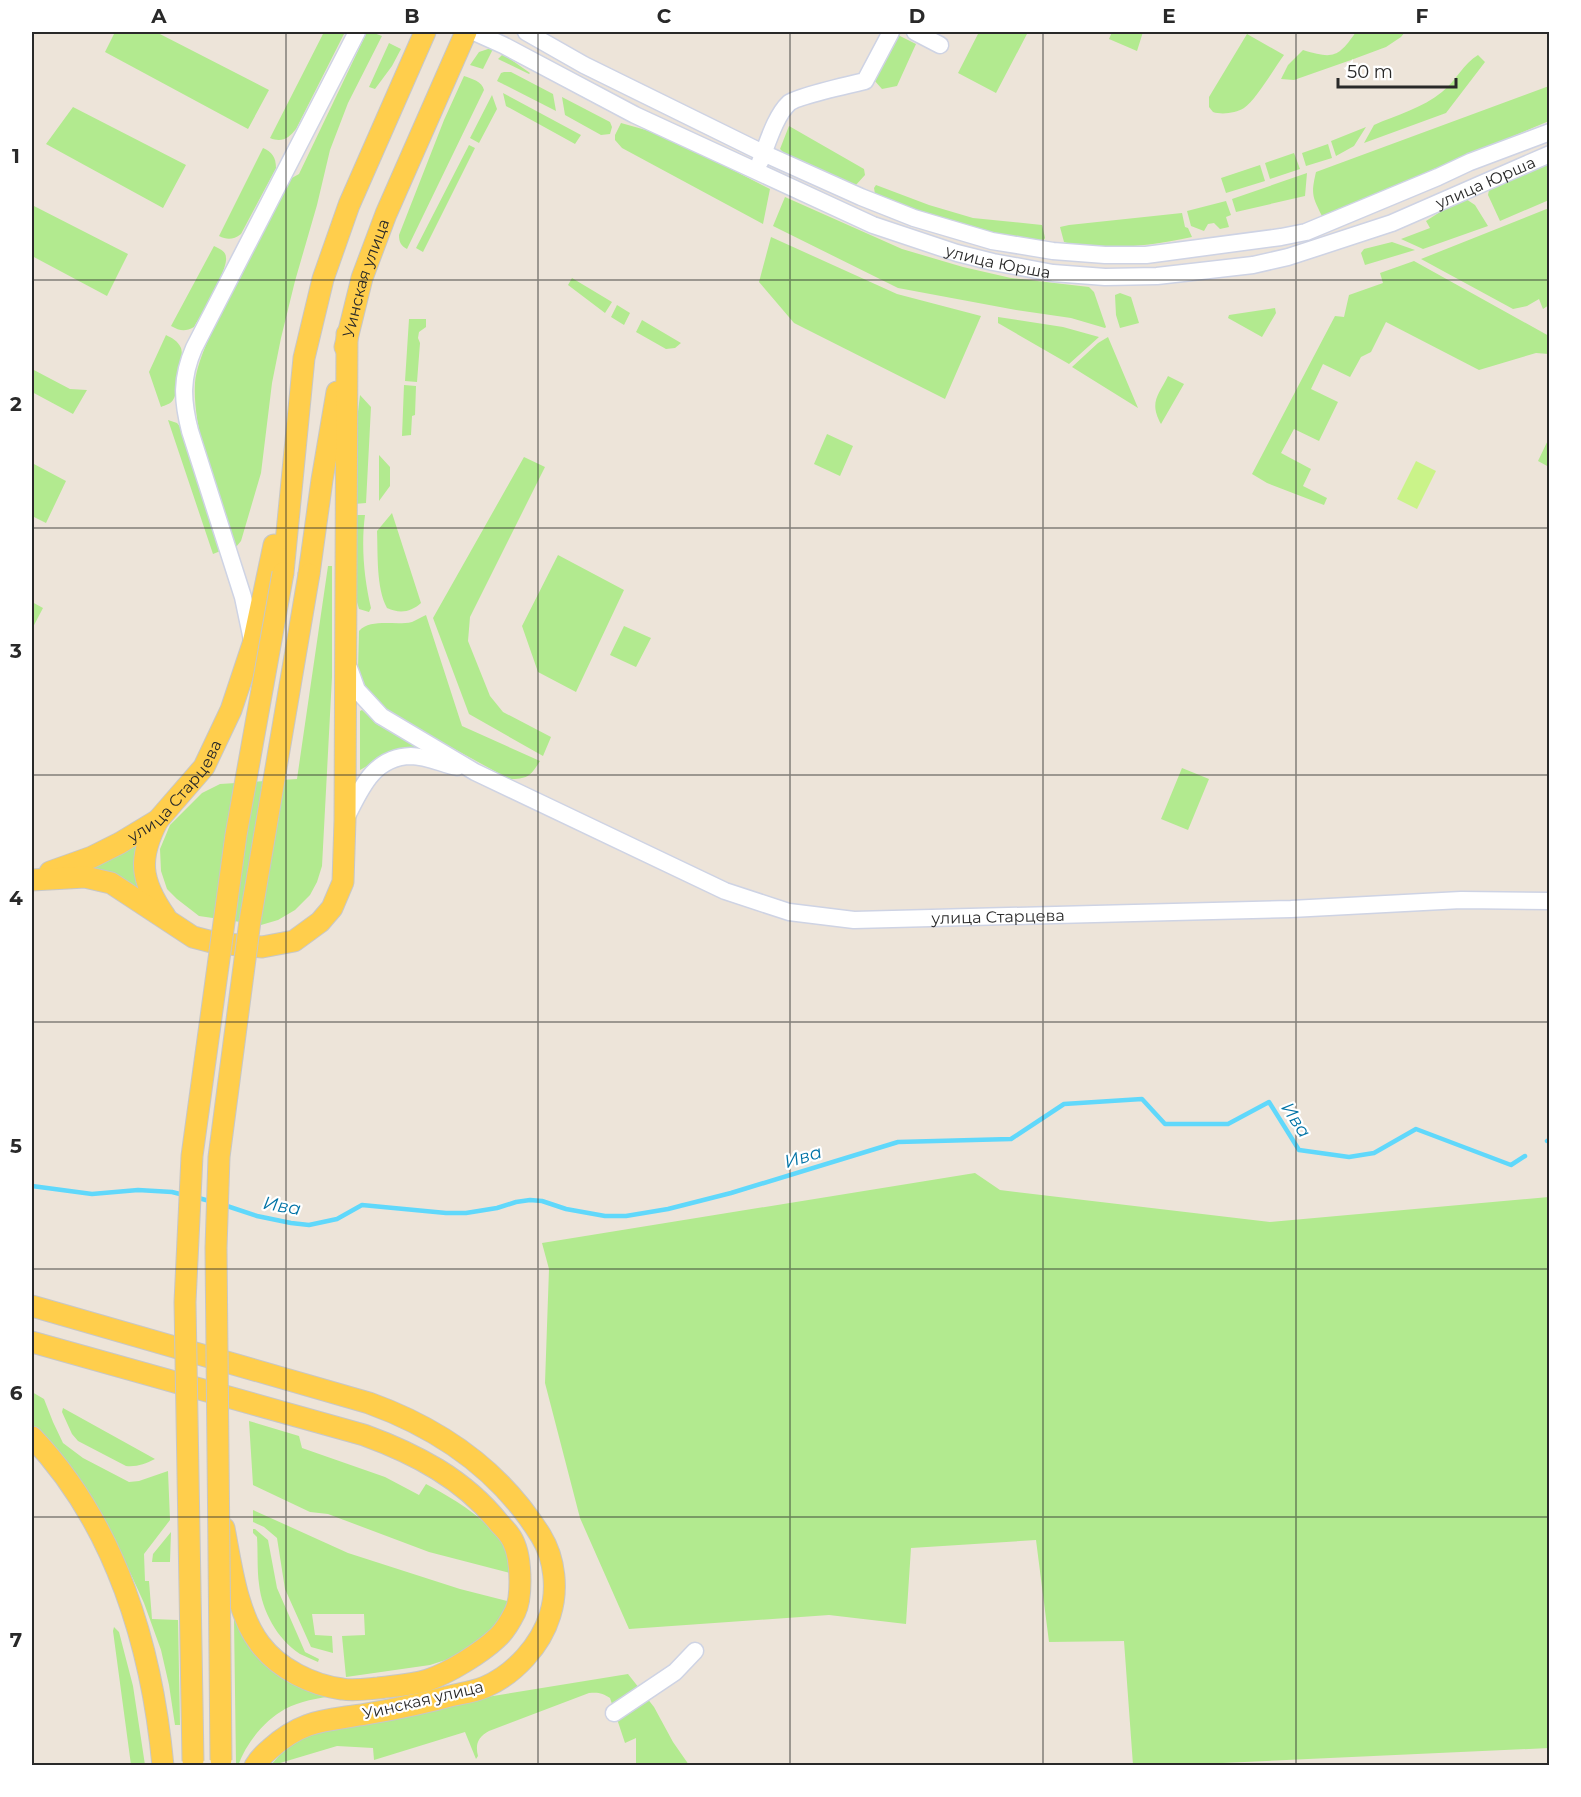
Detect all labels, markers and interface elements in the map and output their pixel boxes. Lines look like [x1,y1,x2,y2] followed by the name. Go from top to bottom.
[150,4,167,28] text: A
[404,4,420,28] text: B
[657,4,672,28] text: C
[909,4,925,28] text: D
[1162,4,1176,28] text: E
[1416,4,1429,28] text: F
[1338,51,1456,89] scale bar
[1347,61,1393,83] text: 50 m
[12,144,20,168] text: 1
[1432,152,1538,213] street label: улица Юрша
[338,216,393,339] street label: Уинская улица
[942,240,1052,282] street label: улица Юрша
[10,392,22,416] text: 2
[9,639,22,663] text: 3
[123,737,225,846] street label: улица Старцева
[9,886,23,910] text: 4
[930,905,1065,928] street label: улица Старцева
[1276,1098,1316,1142] water label: Ива
[10,1134,22,1158] text: 5
[782,1141,824,1173] water label: Ива
[261,1192,303,1220] water label: Ива
[10,1381,23,1405] text: 6
[10,1628,22,1652] text: 7
[361,1677,485,1723] street label: Уинская улица

